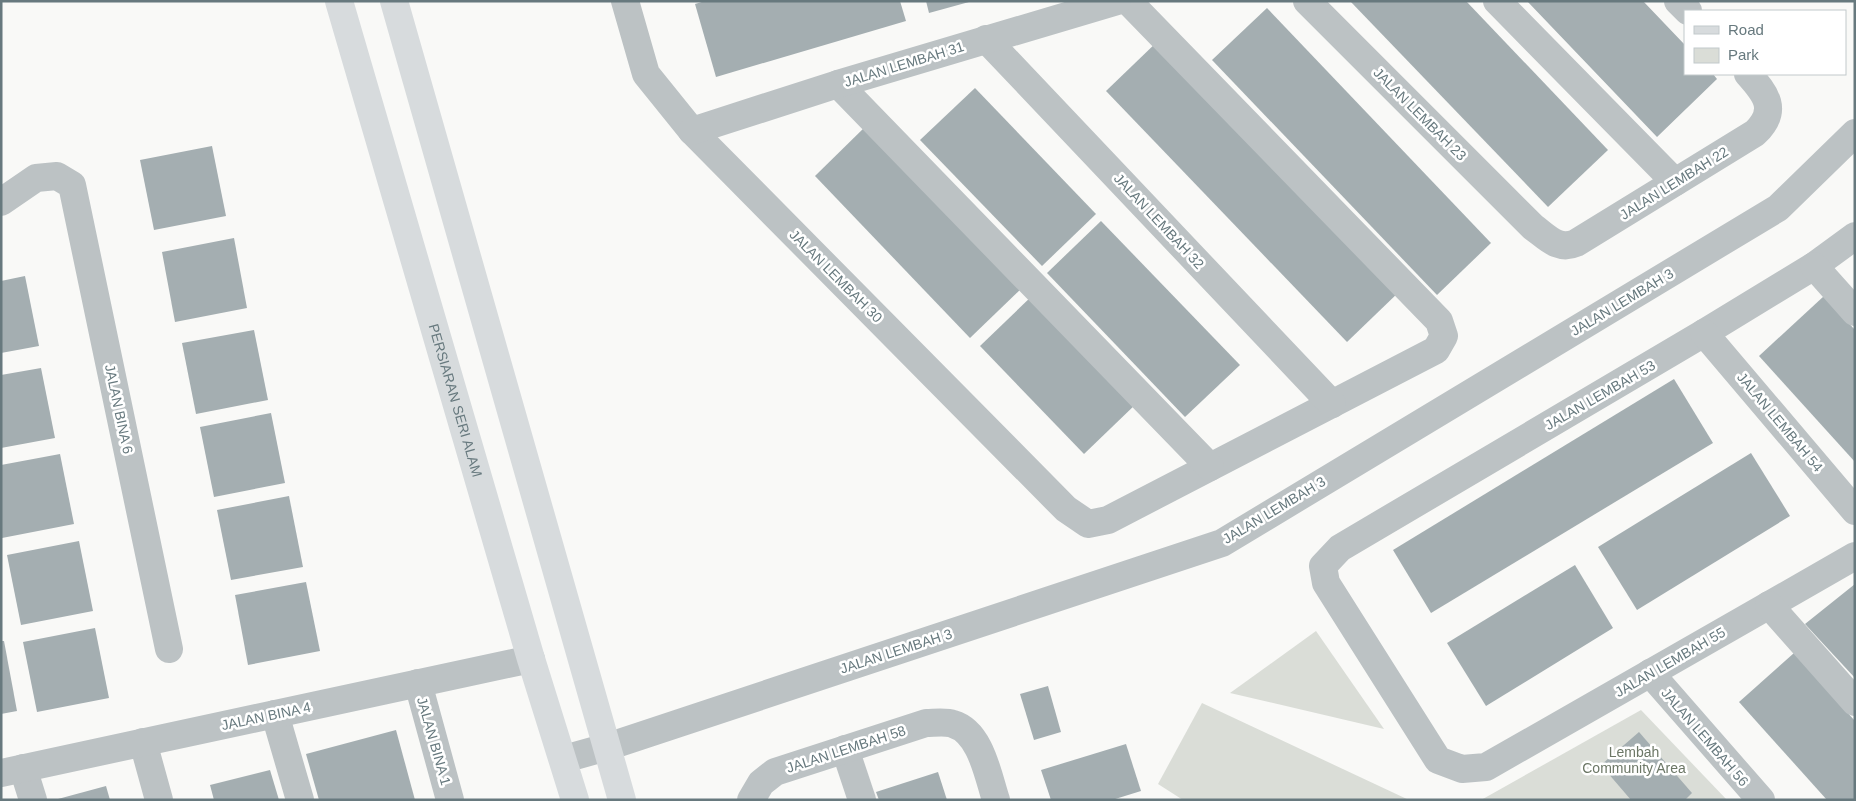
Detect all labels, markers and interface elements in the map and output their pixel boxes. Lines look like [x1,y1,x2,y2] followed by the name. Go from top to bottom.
[1684,10,1846,75] legend
[1728,21,1764,38] text: Road
[842,38,966,90] street label: JALAN LEMBAH 31
[1728,46,1759,63] text: Park
[1370,64,1470,164] street label: JALAN LEMBAH 23
[1617,143,1731,223] street label: JALAN LEMBAH 22
[1111,170,1207,272] street label: JALAN LEMBAH 32
[786,226,886,326] street label: JALAN LEMBAH 30
[1568,265,1676,339] street label: JALAN LEMBAH 3
[426,322,485,479] street label: PERSIARAN SERI ALAM
[1542,357,1658,433] street label: JALAN LEMBAH 53
[102,363,136,455] street label: JALAN BINA 6
[1734,369,1826,475] street label: JALAN LEMBAH 54
[1220,473,1328,547] street label: JALAN LEMBAH 3
[1612,624,1728,700] street label: JALAN LEMBAH 55
[838,625,954,677] street label: JALAN LEMBAH 3
[1658,685,1752,789] street label: JALAN LEMBAH 56
[414,695,454,787] street label: JALAN BINA 1
[220,699,312,733] street label: JALAN BINA 4
[784,722,908,776] street label: JALAN LEMBAH 58
[1582,744,1686,776] park label: Lembah Community Area

